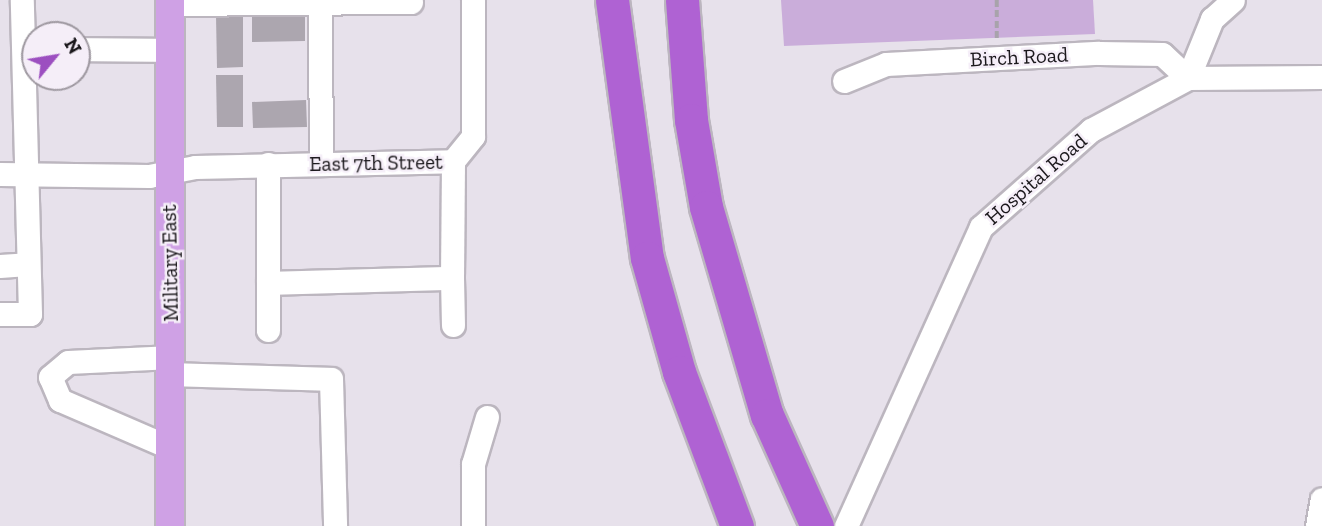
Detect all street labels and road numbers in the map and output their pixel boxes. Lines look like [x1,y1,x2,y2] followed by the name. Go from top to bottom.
[969,42,1069,72] street label: Birch Road
[980,128,1092,230] street label: Hospital Road
[309,149,443,177] street label: East 7th Street
[156,204,184,322] street label: Military East

